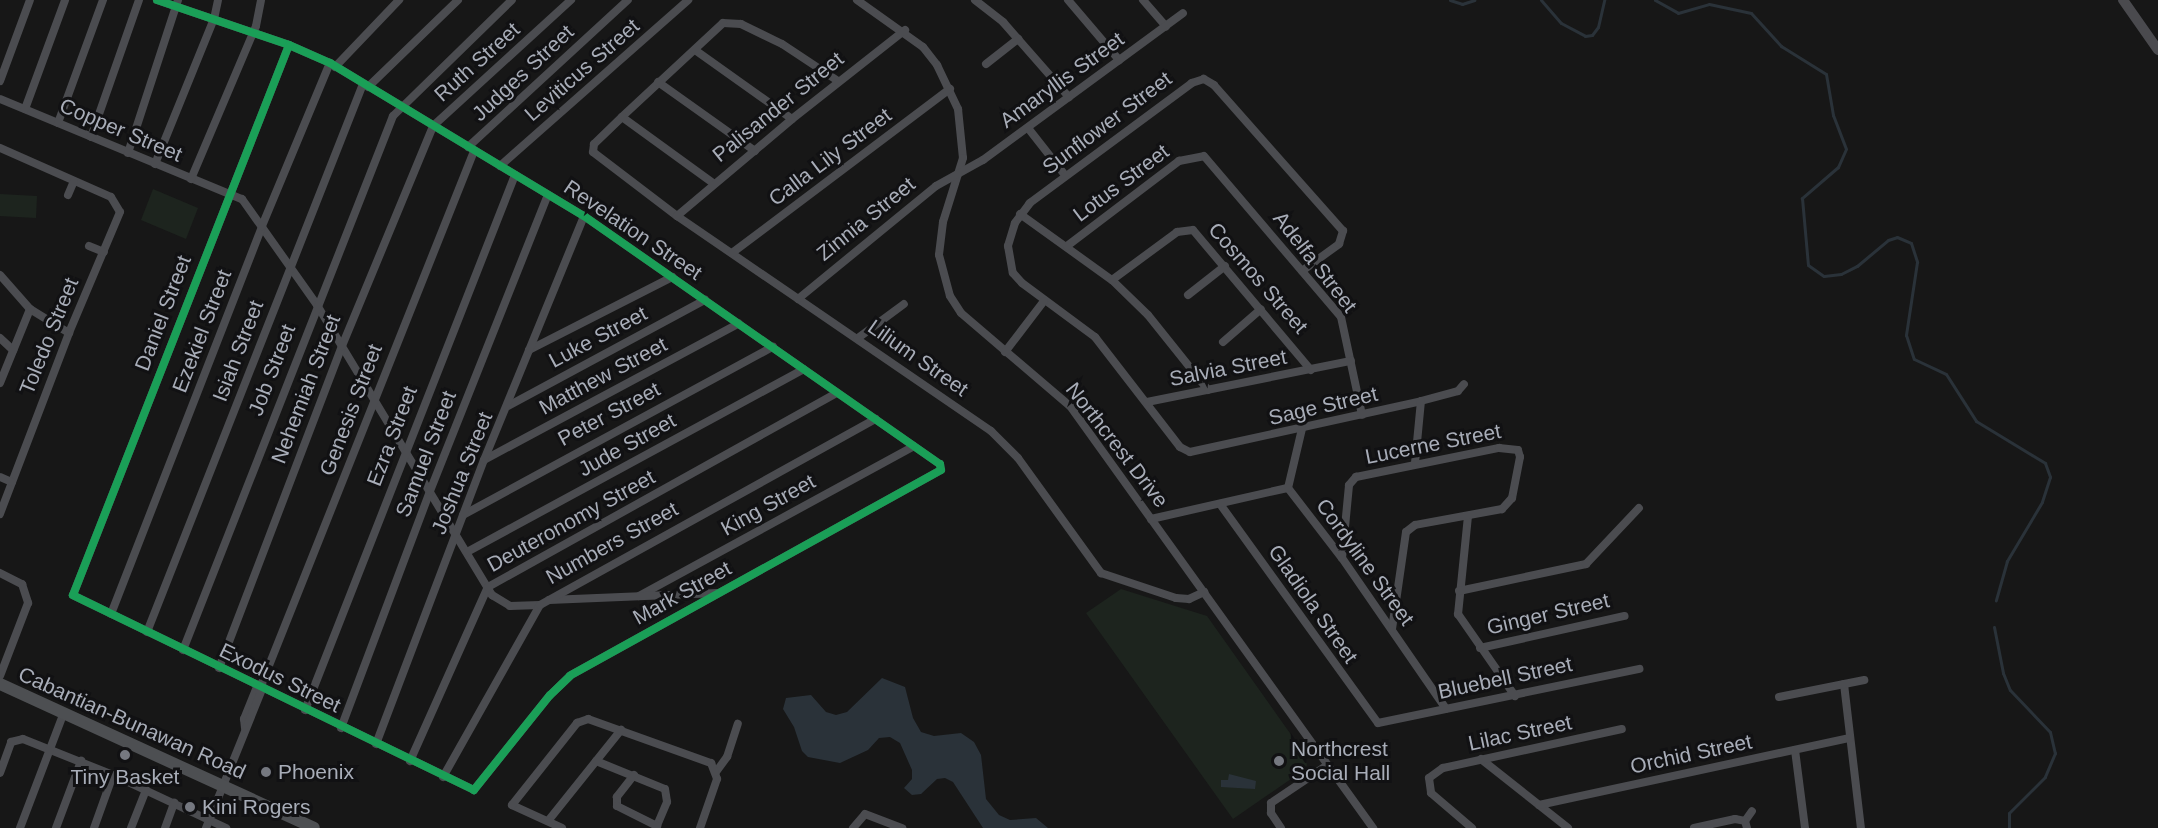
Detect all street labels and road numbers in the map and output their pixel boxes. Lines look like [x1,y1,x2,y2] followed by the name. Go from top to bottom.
[520,13,644,127] street label: Leviticus Street
[429,17,525,107] street label: Ruth Street
[467,20,579,126] street label: Judges Street
[995,27,1129,133] street label: Amaryllis Street
[707,47,849,167] street label: Palisander Street
[1037,66,1177,180] street label: Sunflower Street
[56,93,186,167] street label: Copper Street
[764,103,896,211] street label: Calla Lily Street
[1068,139,1174,227] street label: Lotus Street
[812,172,920,266] street label: Zinnia Street
[559,175,707,285] street label: Revelation Street
[1268,206,1362,318] street label: Adelfa Street
[1203,217,1313,339] street label: Cosmos Street
[129,252,197,374] street label: Daniel Street
[167,266,237,396] street label: Ezekiel Street
[14,274,84,398] street label: Toledo Street
[207,297,269,405] street label: Isiah Street
[545,301,651,373] street label: Luke Street
[266,311,346,467] street label: Nehemiah Street
[863,314,973,402] street label: Lilium Street
[243,321,301,419] street label: Job Street
[535,332,671,420] street label: Matthew Street
[314,341,388,479] street label: Genesis Street
[1167,344,1289,392] street label: Salvia Street
[554,377,664,451] street label: Peter Street
[1060,377,1174,513] street label: Northcrest Drive
[1266,381,1380,431] street label: Sage Street
[361,382,423,490] street label: Ezra Street
[390,387,462,521] street label: Samuel Street
[426,408,498,538] street label: Joshua Street
[574,408,680,482] street label: Jude Street
[1363,418,1503,470] street label: Lucerne Street
[483,464,659,578] street label: Deuteronomy Street
[716,469,820,541] street label: King Street
[1311,494,1419,630] street label: Cordyline Street
[542,496,682,590] street label: Numbers Street
[1263,540,1363,668] street label: Gladiola Street
[628,556,736,630] street label: Mark Street
[1484,588,1612,640] street label: Ginger Street
[215,638,345,718] street label: Exodus Street
[1436,651,1574,705] street label: Bluebell Street
[14,661,250,785] street label: Cabantian-Bunawan Road
[1466,710,1574,756] street label: Lilac Street
[1628,729,1754,779] street label: Orchid Street

